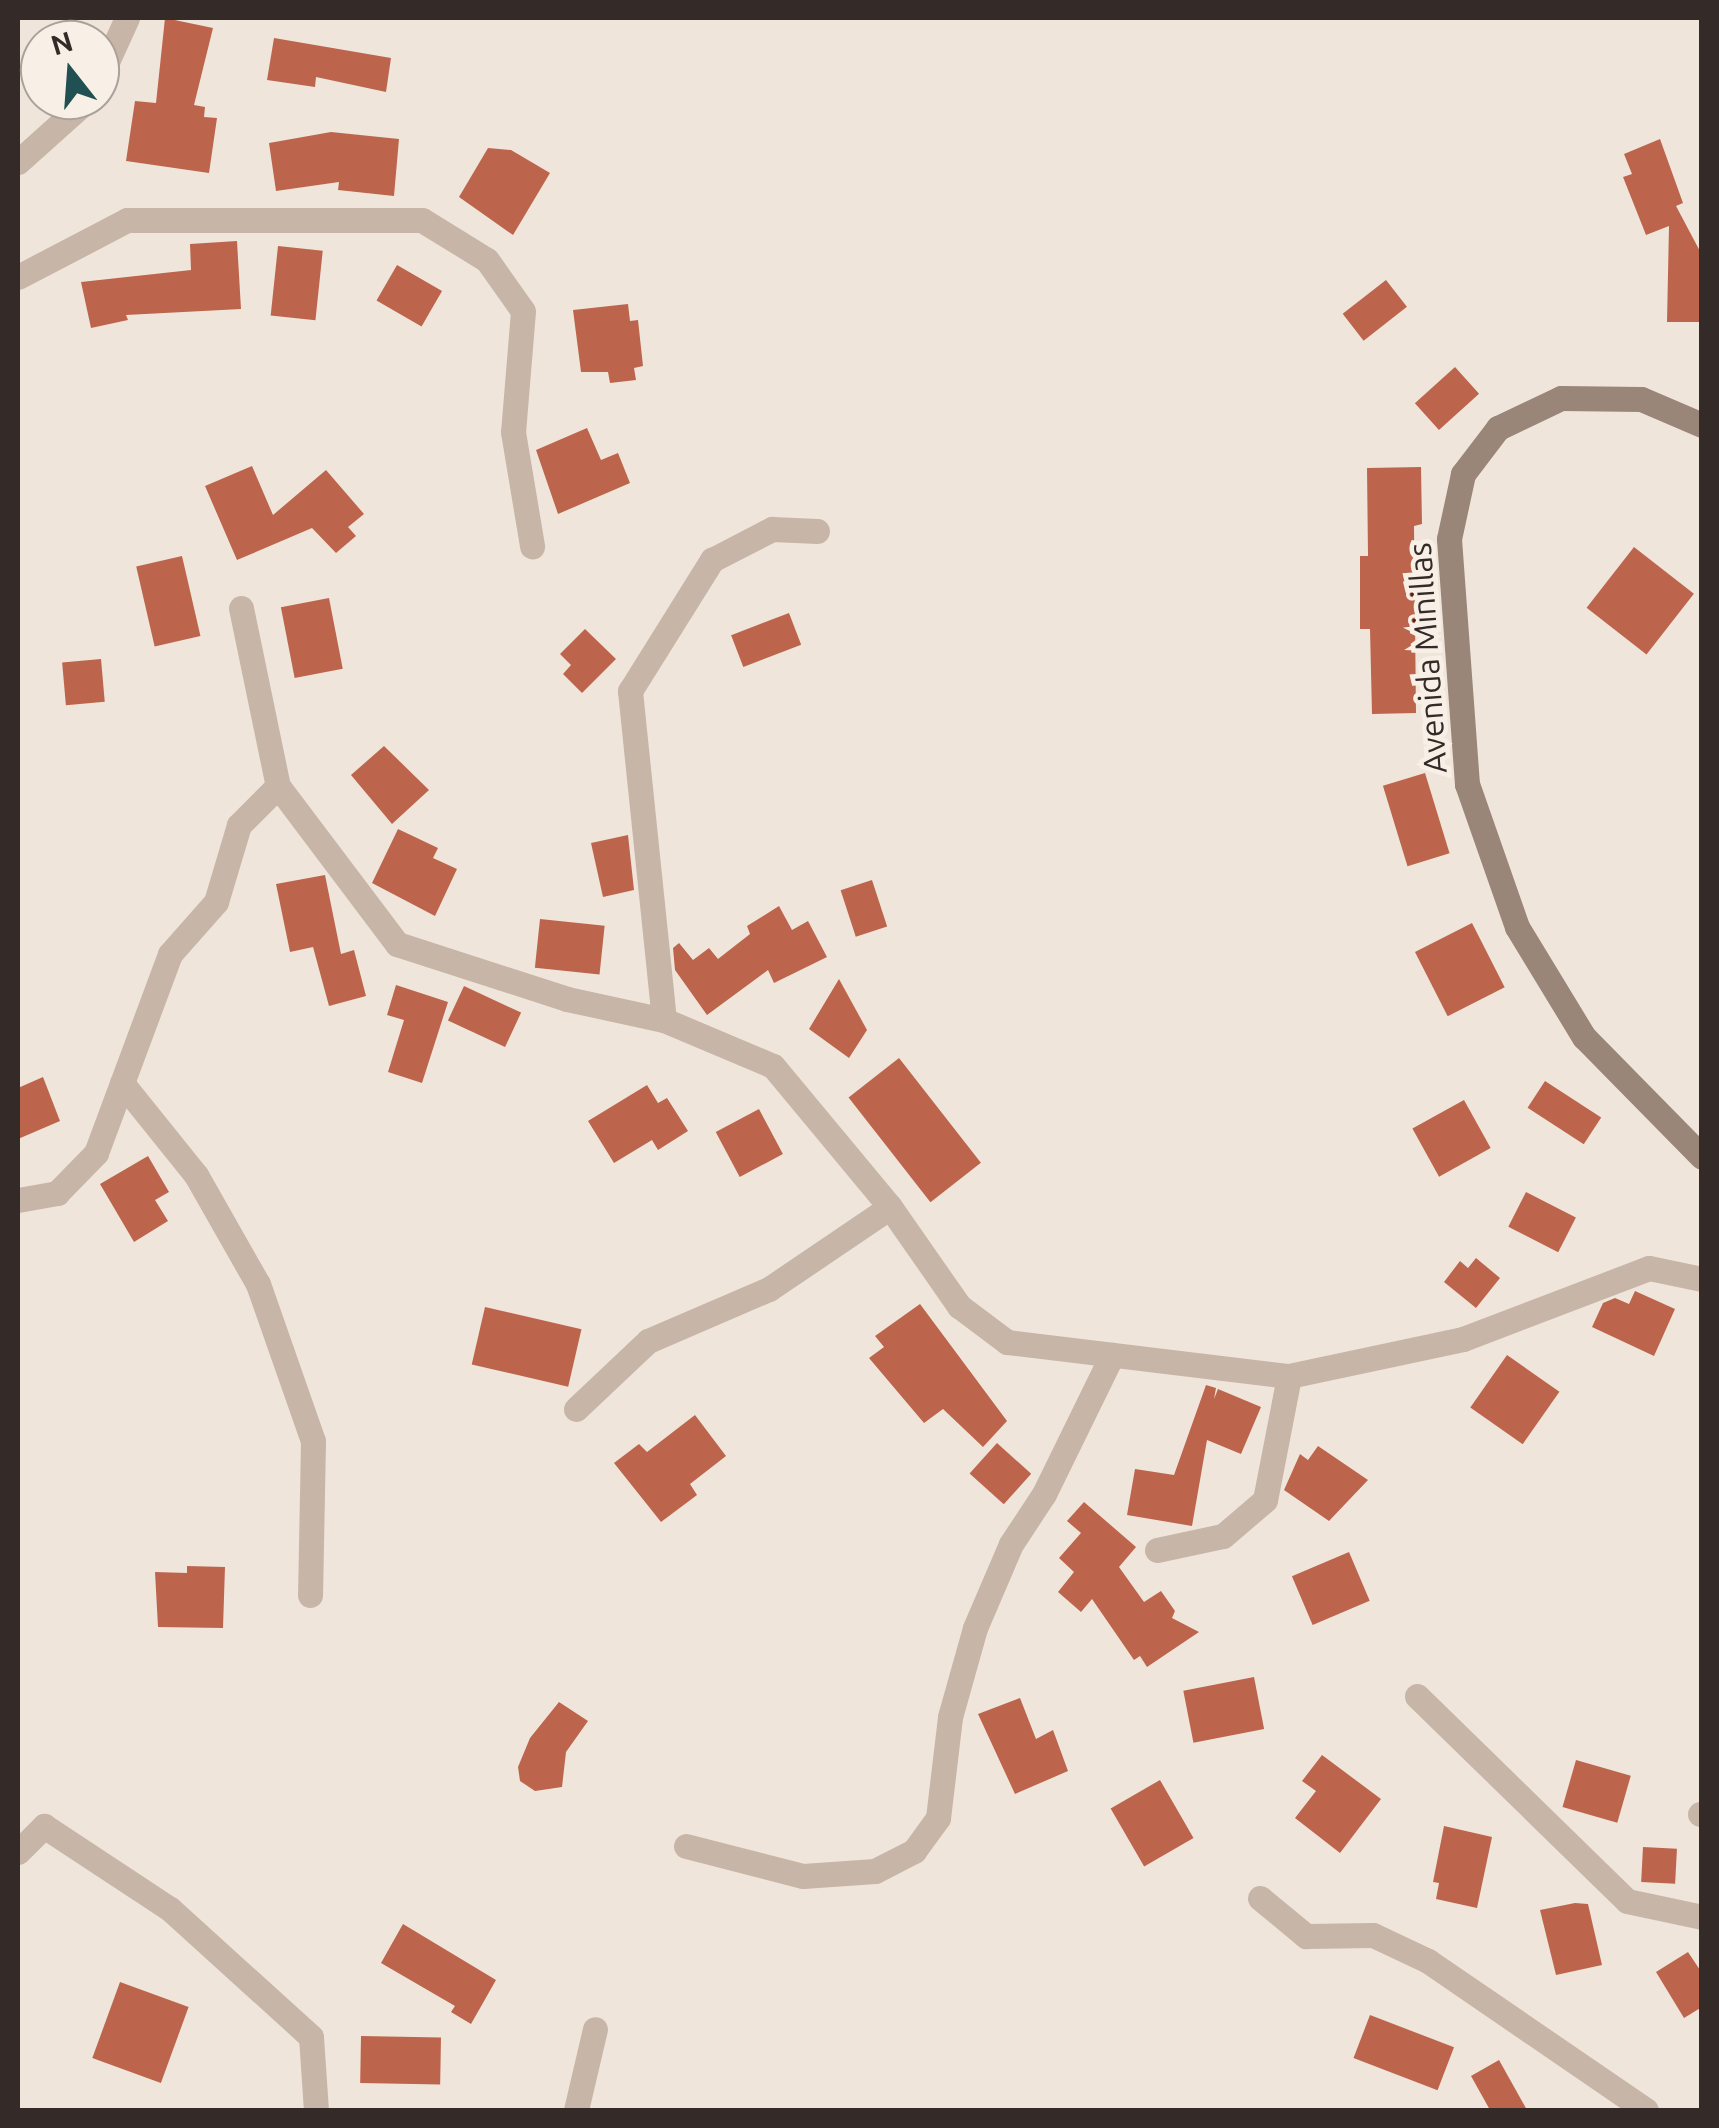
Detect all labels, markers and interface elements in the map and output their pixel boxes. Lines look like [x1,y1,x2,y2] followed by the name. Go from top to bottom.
[20,20,120,120] north arrow
[47,25,76,61] text: N
[1400,541,1454,775] street label: Avenida Minillas

